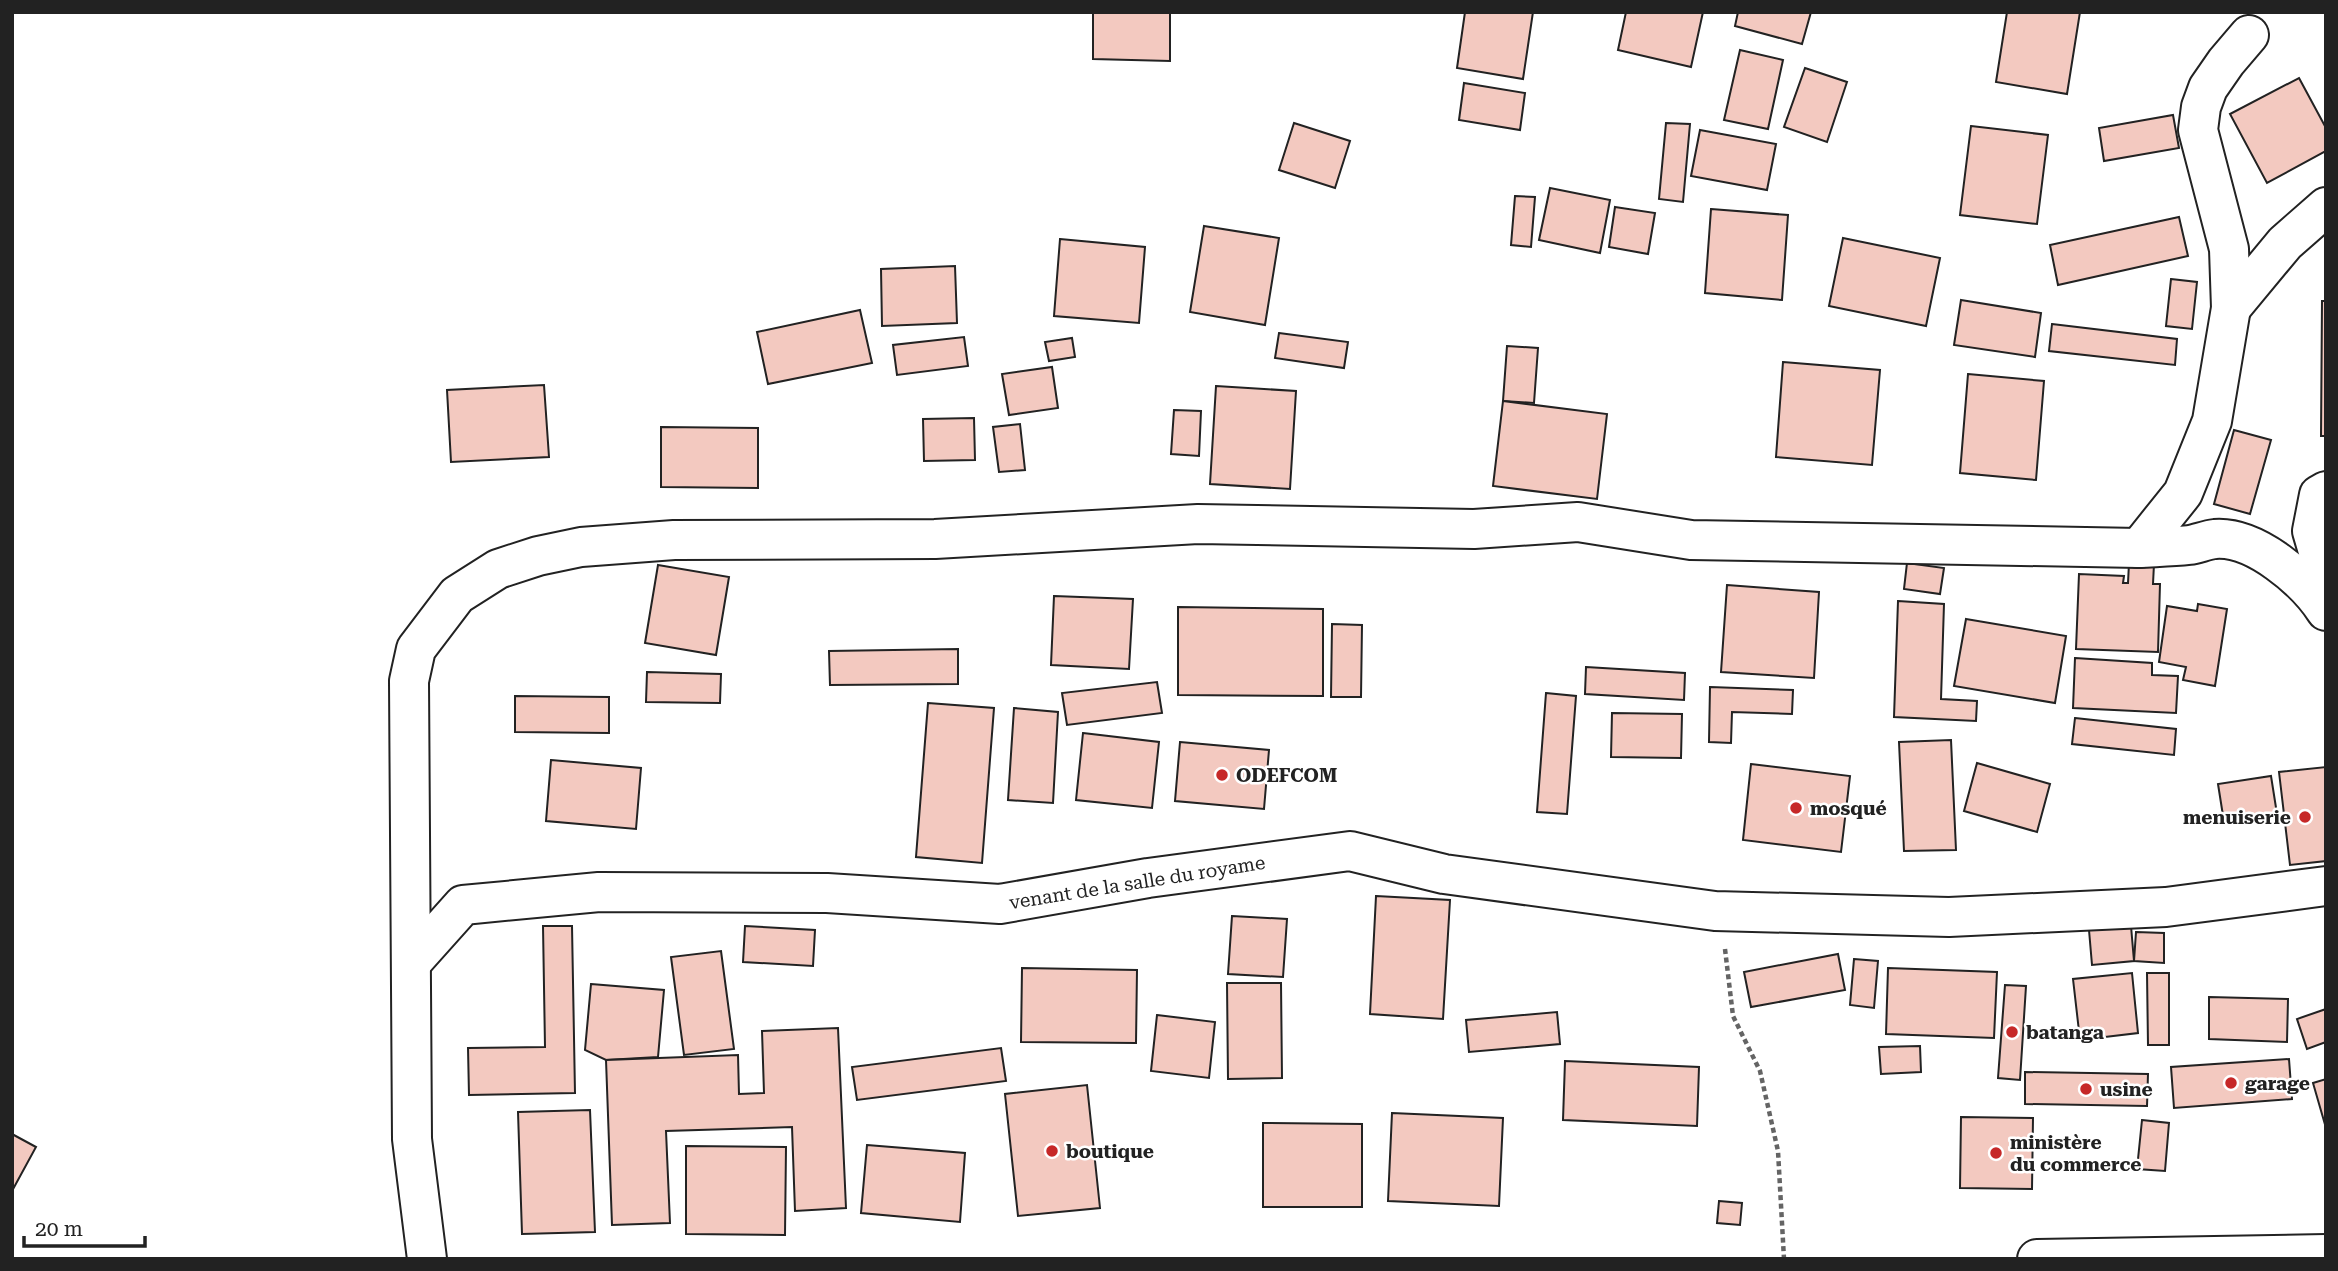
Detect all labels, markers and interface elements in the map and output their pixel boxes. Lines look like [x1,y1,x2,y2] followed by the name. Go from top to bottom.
[1236,764,1337,787] place label: ODEFCOM
[1214,767,1230,783] marker: ODEFCOM
[1810,797,1887,820] place label: mosqué
[1788,800,1804,816] marker: mosqué
[2183,806,2291,829] place label: menuiserie
[2297,809,2313,825] marker: menuiserie
[1007,851,1267,914] street label: venant de la salle du royame
[2026,1021,2104,1044] place label: batanga
[2004,1024,2020,1040] marker: batanga
[2244,1072,2310,1095] place label: garage
[2223,1075,2239,1091] marker: garage
[2100,1078,2153,1101] place label: usine
[2078,1081,2094,1097] marker: usine
[2010,1131,2141,1176] place label: ministère du commerce
[1066,1140,1154,1163] place label: boutique
[1044,1143,1060,1159] marker: boutique
[1988,1145,2004,1161] marker: ministère du commerce
[24,1204,145,1248] scale bar
[35,1217,83,1241] text: 20 m

